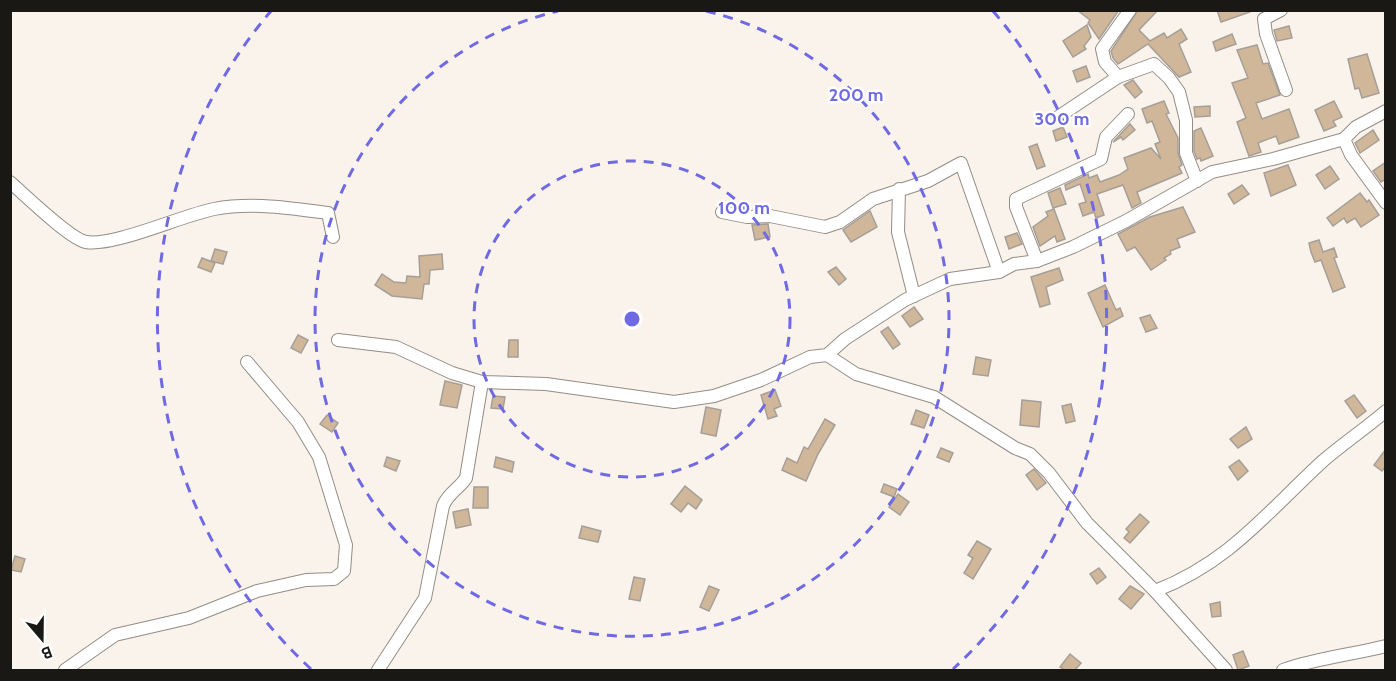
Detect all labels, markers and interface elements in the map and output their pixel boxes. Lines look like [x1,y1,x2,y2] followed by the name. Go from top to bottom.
[829,84,883,106] text: 200 m
[1035,108,1089,130] text: 300 m
[718,197,770,219] text: 100 m
[622,309,642,329] centre of rings
[12,609,72,669] north arrow
[39,642,55,663] text: B

